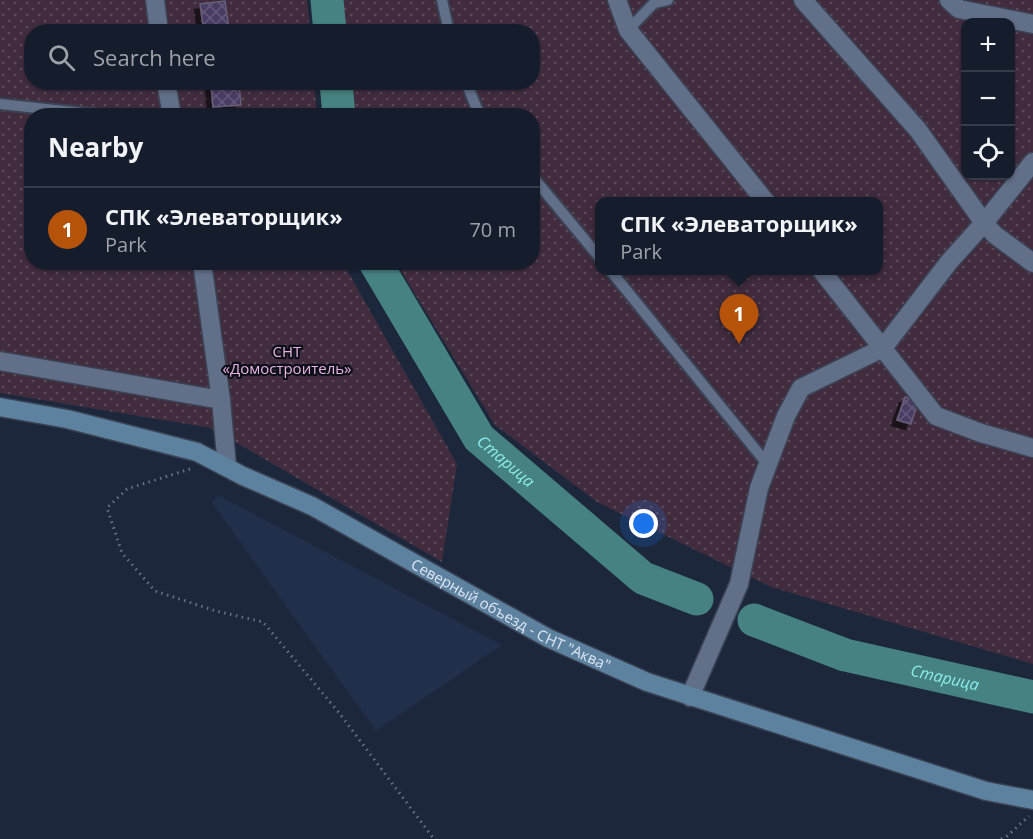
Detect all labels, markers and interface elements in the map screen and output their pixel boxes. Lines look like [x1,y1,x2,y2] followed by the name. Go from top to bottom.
[961,18,1015,180] map controls
[961,18,1015,72] button: +
[24,24,540,90] search box
[45,41,78,74] icon: search
[93,42,216,72] text: Search here
[961,72,1015,126] button: −
[961,126,1015,180] button: locate
[48,129,143,165] text: Nearby
[595,197,883,275] popup
[105,201,343,231] text: СПК «Элеваторщик»
[620,208,858,238] text: СПК «Элеваторщик»
[62,216,73,243] text: 1
[469,216,516,243] text: 70 m
[105,231,147,258] text: Park
[620,238,662,265] text: Park
[720,294,758,344] pin: 1
[222,341,352,378] park label: СНТ «Домостроитель»
[473,430,540,492] water label: Старица
[629,509,658,538] your location
[408,554,614,675] street label: Северный объезд - СНТ "Аква"
[909,659,981,696] water label: Старица

